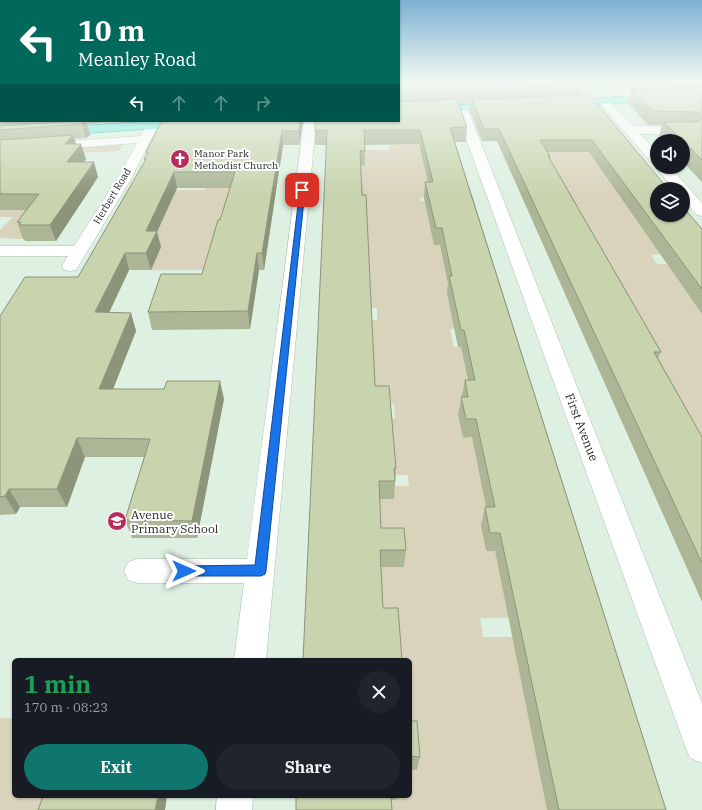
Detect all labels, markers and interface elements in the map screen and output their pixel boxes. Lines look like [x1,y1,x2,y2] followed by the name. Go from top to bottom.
[78,12,145,49] text: 10 m
[12,16,64,68] icon: left
[78,48,197,71] text: Meanley Road
[126,92,148,114] icon: left
[168,92,190,114] icon: ahead
[210,92,232,114] icon: ahead
[252,92,274,114] icon: right
[650,134,690,222] map controls
[650,134,690,174] button: sound
[194,147,278,172] place label: Manor Park Methodist Church
[169,148,191,170] church icon: Manor Park Methodist Church
[90,166,134,226] street label: Herbert Road
[285,173,319,207] pin
[291,179,313,201] icon: arrive
[650,182,690,222] button: layers
[562,391,602,463] street label: First Avenue
[131,507,219,536] place label: Avenue Primary School
[106,510,128,532] school or university icon: Avenue Primary School
[163,550,205,592] position arrow
[24,668,91,700] text: 1 min
[358,671,400,713] button: close
[24,699,108,716] text: 170 m · 08:23
[24,744,208,790] button: Exit
[216,744,400,790] button: Share

